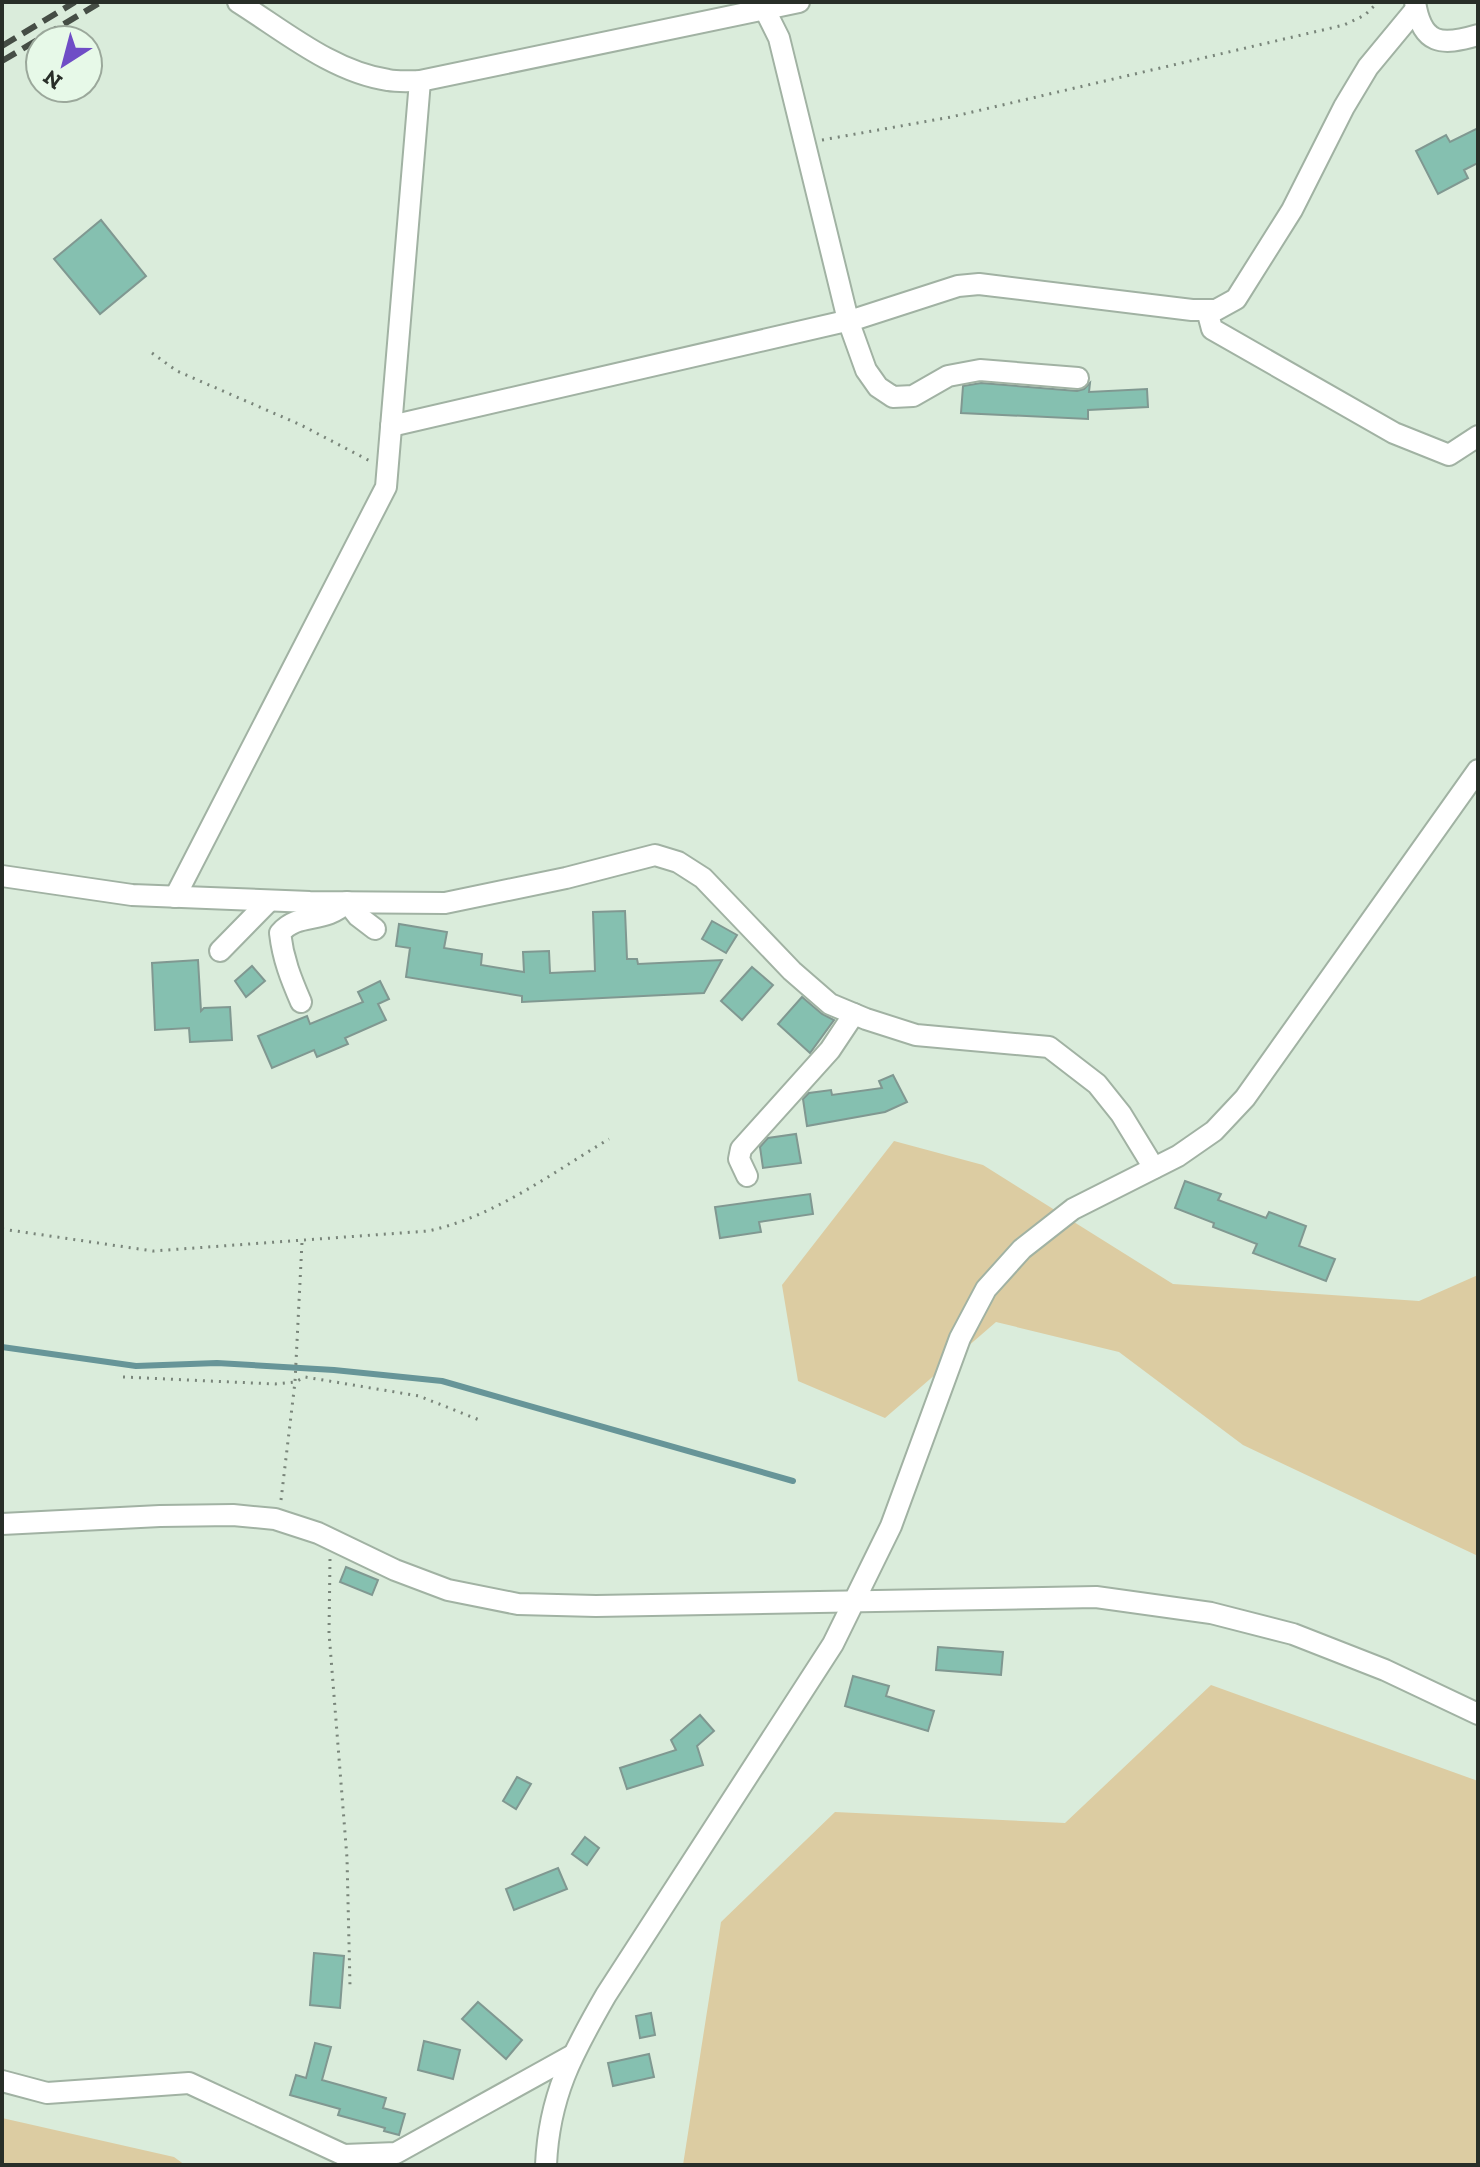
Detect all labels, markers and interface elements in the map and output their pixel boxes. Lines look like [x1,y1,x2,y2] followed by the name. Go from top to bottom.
[24,24,104,104] north arrow
[38,64,67,96] text: N

